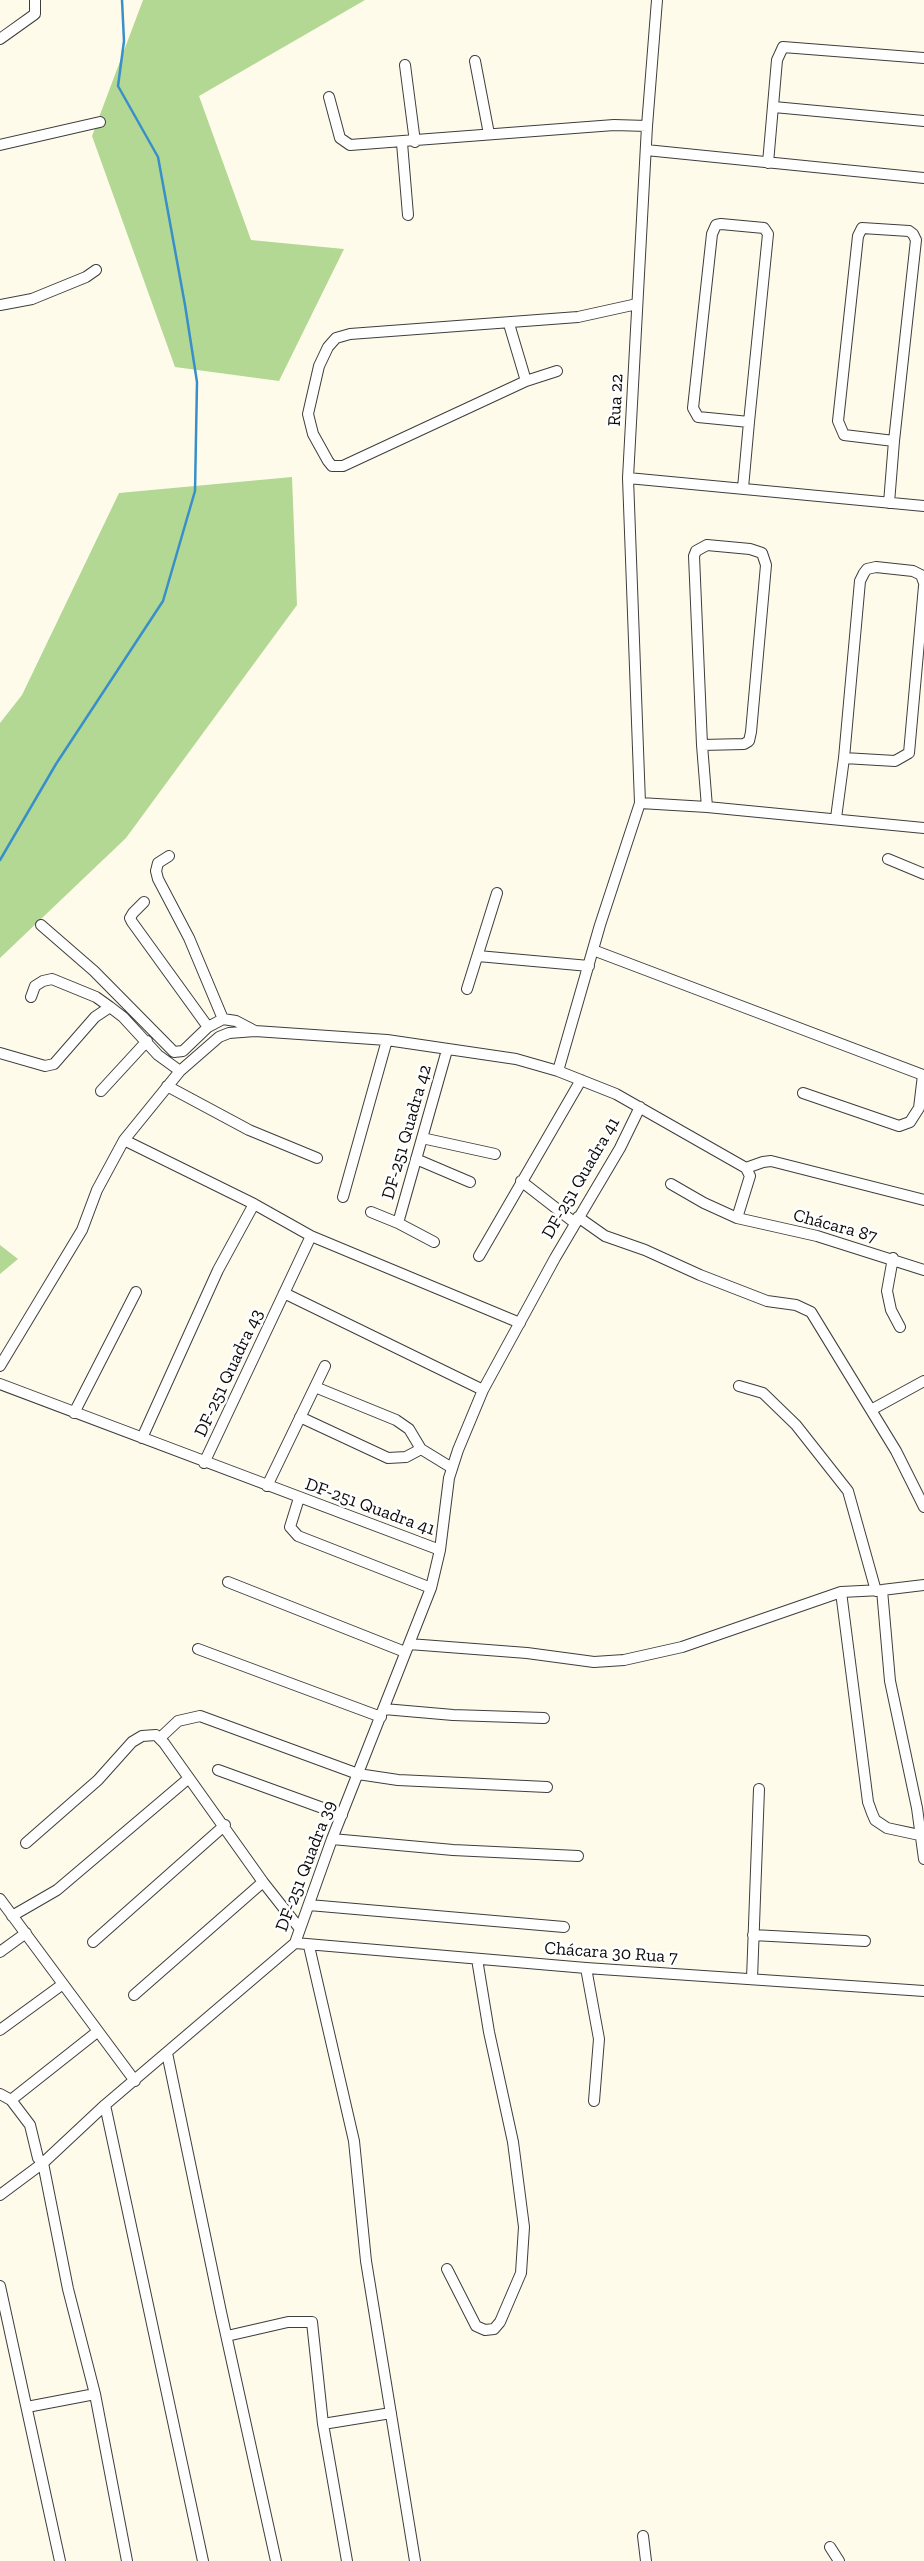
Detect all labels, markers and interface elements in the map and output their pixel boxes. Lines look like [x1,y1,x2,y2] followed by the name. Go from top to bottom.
[604,373,628,427] street label: Rua 22
[377,1062,437,1202] street label: DF-251 Quadra 42
[537,1113,625,1243] street label: DF-251 Quadra 41
[791,1204,879,1248] street label: Chácara 87
[190,1306,268,1440] street label: DF-251 Quadra 43
[302,1473,438,1541] street label: DF-251 Quadra 41
[271,1798,341,1934] street label: DF-251 Quadra 39
[544,1938,678,1968] street label: Chácara 30 Rua 7

